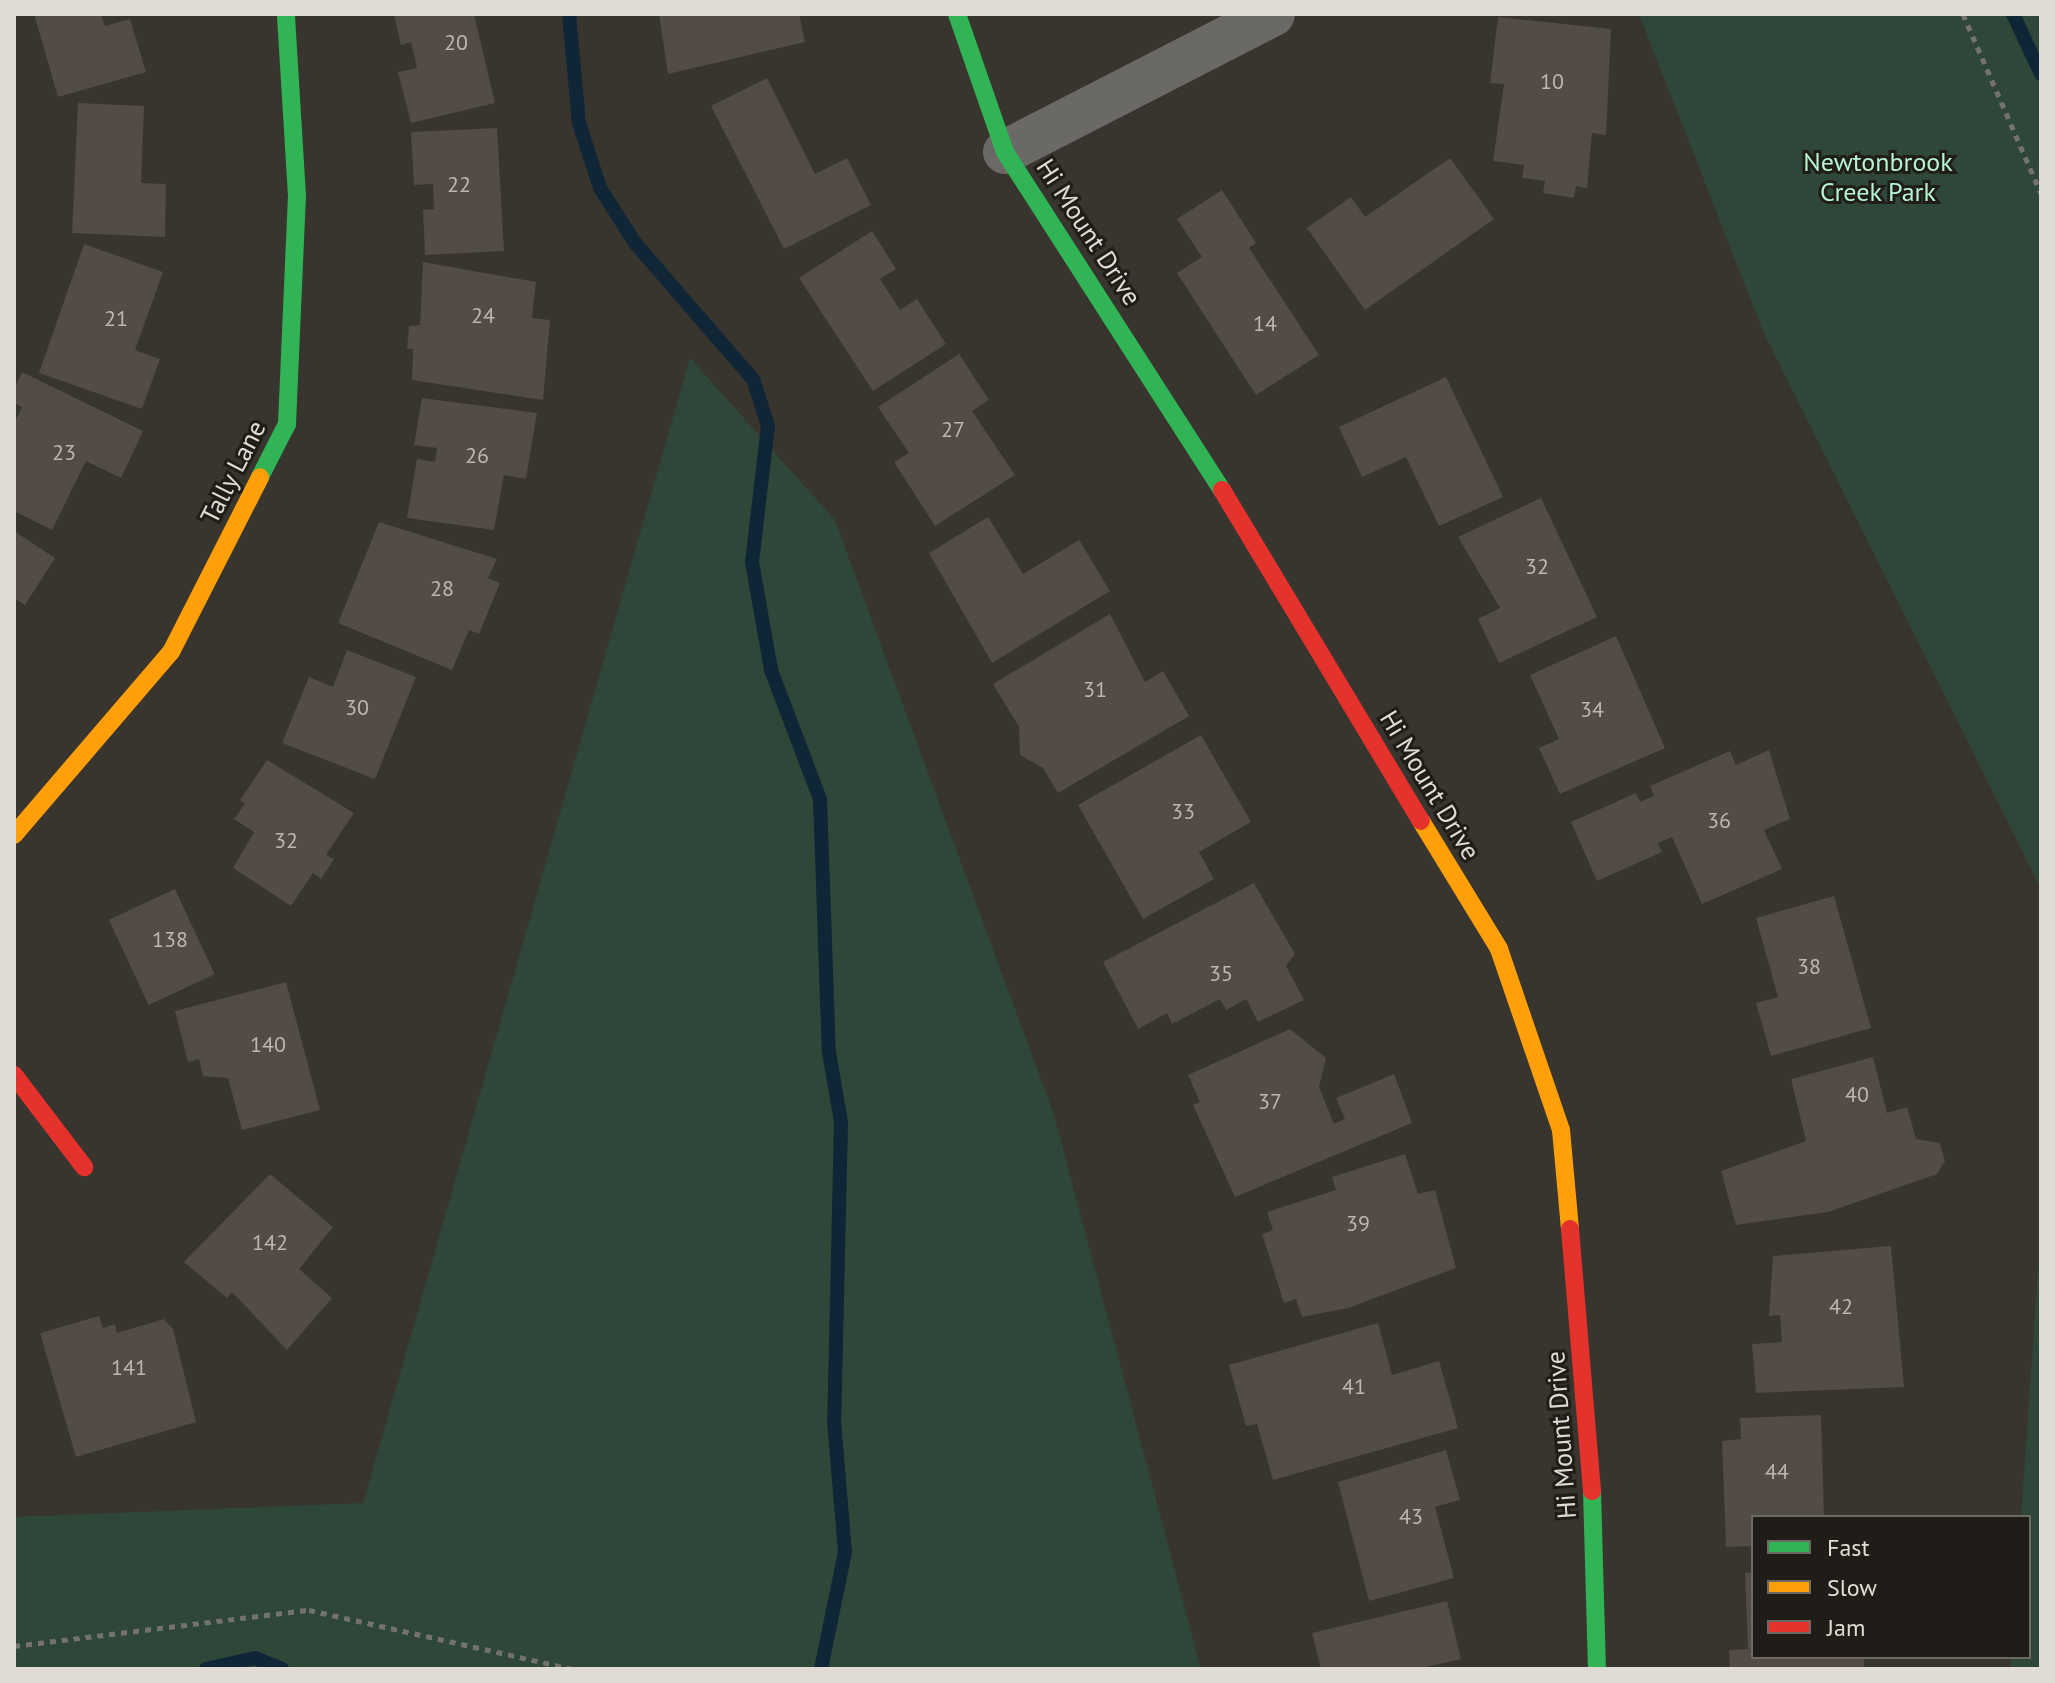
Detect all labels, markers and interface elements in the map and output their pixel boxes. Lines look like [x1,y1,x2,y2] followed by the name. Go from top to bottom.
[444,30,468,56] house number: 20
[1540,69,1564,95] house number: 10
[1803,146,1953,208] park label: Newtonbrook Creek Park
[1030,153,1148,311] street label: Hi Mount Drive
[447,172,471,198] house number: 22
[471,303,495,329] house number: 24
[104,306,128,332] house number: 21
[1253,311,1277,337] house number: 14
[194,415,272,529] street label: Tally Lane
[941,417,965,443] house number: 27
[52,440,76,466] house number: 23
[465,443,489,469] house number: 26
[1525,554,1549,580] house number: 32
[430,576,454,602] house number: 28
[1083,677,1107,703] house number: 31
[345,695,369,721] house number: 30
[1580,697,1604,723] house number: 34
[1373,705,1487,865] street label: Hi Mount Drive
[1171,799,1195,825] house number: 33
[1707,808,1731,834] house number: 36
[274,828,298,854] house number: 32
[152,927,188,953] house number: 138
[1797,954,1821,980] house number: 38
[1209,961,1233,987] house number: 35
[250,1032,286,1058] house number: 140
[1845,1082,1869,1108] house number: 40
[1258,1089,1282,1115] house number: 37
[1346,1211,1370,1237] house number: 39
[252,1230,288,1256] house number: 142
[1829,1294,1853,1320] house number: 42
[1540,1350,1582,1520] street label: Hi Mount Drive
[111,1355,147,1381] house number: 141
[1342,1374,1366,1400] house number: 41
[1765,1459,1789,1485] house number: 44
[1399,1504,1423,1530] house number: 43
[1751,1515,2031,1659] legend
[1827,1532,1870,1563] text: Fast
[1827,1572,1877,1603] text: Slow
[1827,1612,1865,1643] text: Jam

